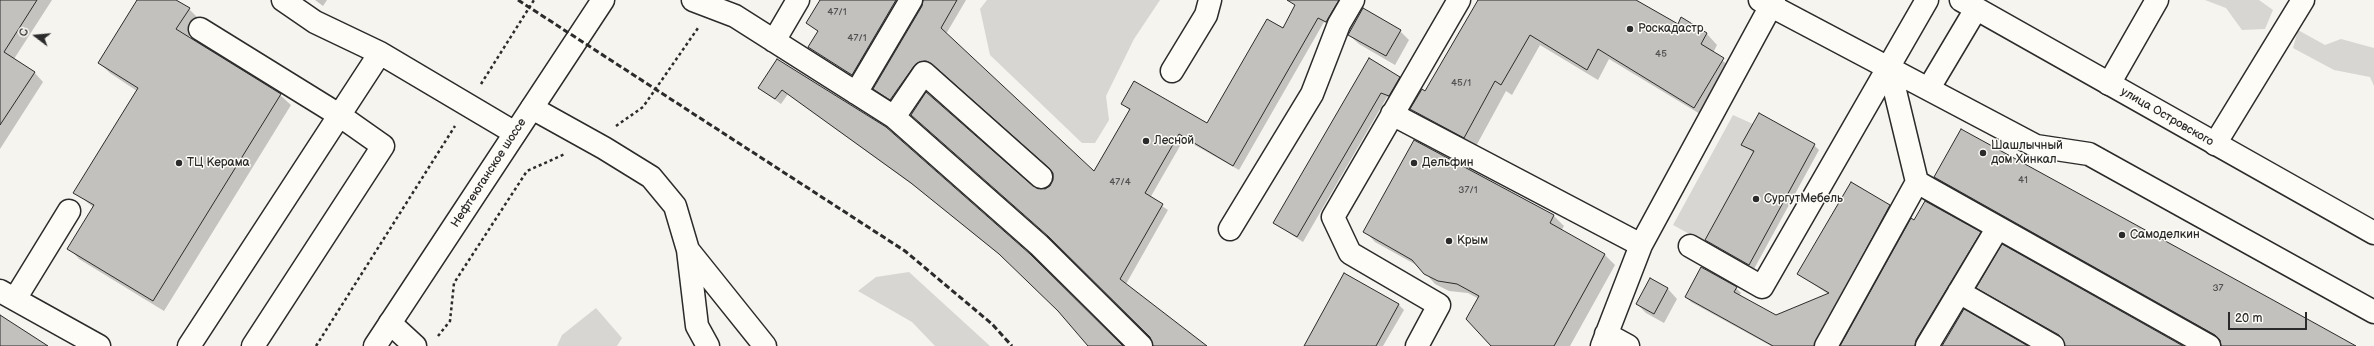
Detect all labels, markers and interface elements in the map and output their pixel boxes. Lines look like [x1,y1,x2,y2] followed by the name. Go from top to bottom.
[827,6,847,18] house number: 47/1
[16,16,56,56] north arrow
[1638,22,1704,36] place label: Роскадастр
[1625,24,1635,34] marker: Роскадастр
[17,27,31,38] text: С
[847,32,867,44] house number: 47/1
[1655,48,1667,60] house number: 45
[1451,77,1471,89] house number: 45/1
[2118,85,2216,149] street label: улица Островского
[448,116,530,230] street label: Нефтеюганское шоссе
[1154,134,1194,148] place label: Лесной
[1141,136,1151,146] marker: Лесной
[1991,139,2063,167] place label: Шашлычный дом Хинкал
[1978,148,1988,158] marker: Шашлычный дом Хинкал
[187,156,250,170] place label: ТЦ Керама
[1422,156,1473,170] place label: Дельфин
[174,158,184,168] marker: ТЦ Керама
[1409,158,1419,168] marker: Дельфин
[2018,174,2028,186] house number: 41
[1109,176,1131,188] house number: 47/4
[1458,184,1478,196] house number: 37/1
[1764,192,1843,206] place label: СургутМебель
[1751,194,1761,204] marker: СургутМебель
[2130,228,2200,242] place label: Самоделкин
[2117,230,2127,240] marker: Самоделкин
[1457,234,1488,248] place label: Крым
[1444,236,1454,246] marker: Крым
[2212,282,2224,294] house number: 37
[2230,304,2309,330] scale bar
[2235,311,2262,326] text: 20 m

